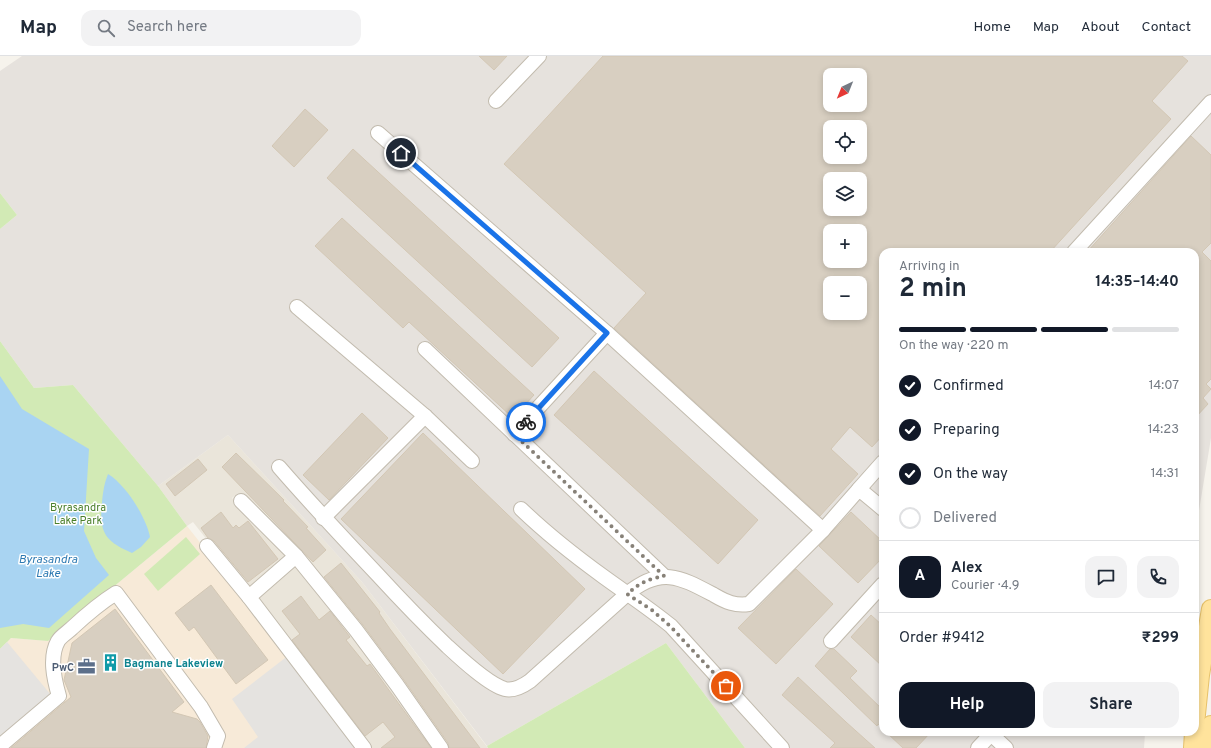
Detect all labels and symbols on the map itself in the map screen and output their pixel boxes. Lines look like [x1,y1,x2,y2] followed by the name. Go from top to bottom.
[823,68,867,112] north arrow
[384,136,418,170] pin
[506,402,546,442] courier
[50,501,106,528] park label: Byrasandra Lake Park
[19,552,78,582] water label: Byrasandra Lake
[101,653,121,673] building icon: Bagmane Lakeview
[77,657,97,677] office icon: PwC
[124,657,223,671] place label: Bagmane Lakeview
[52,661,74,675] place label: PwC
[709,669,743,703] pin

